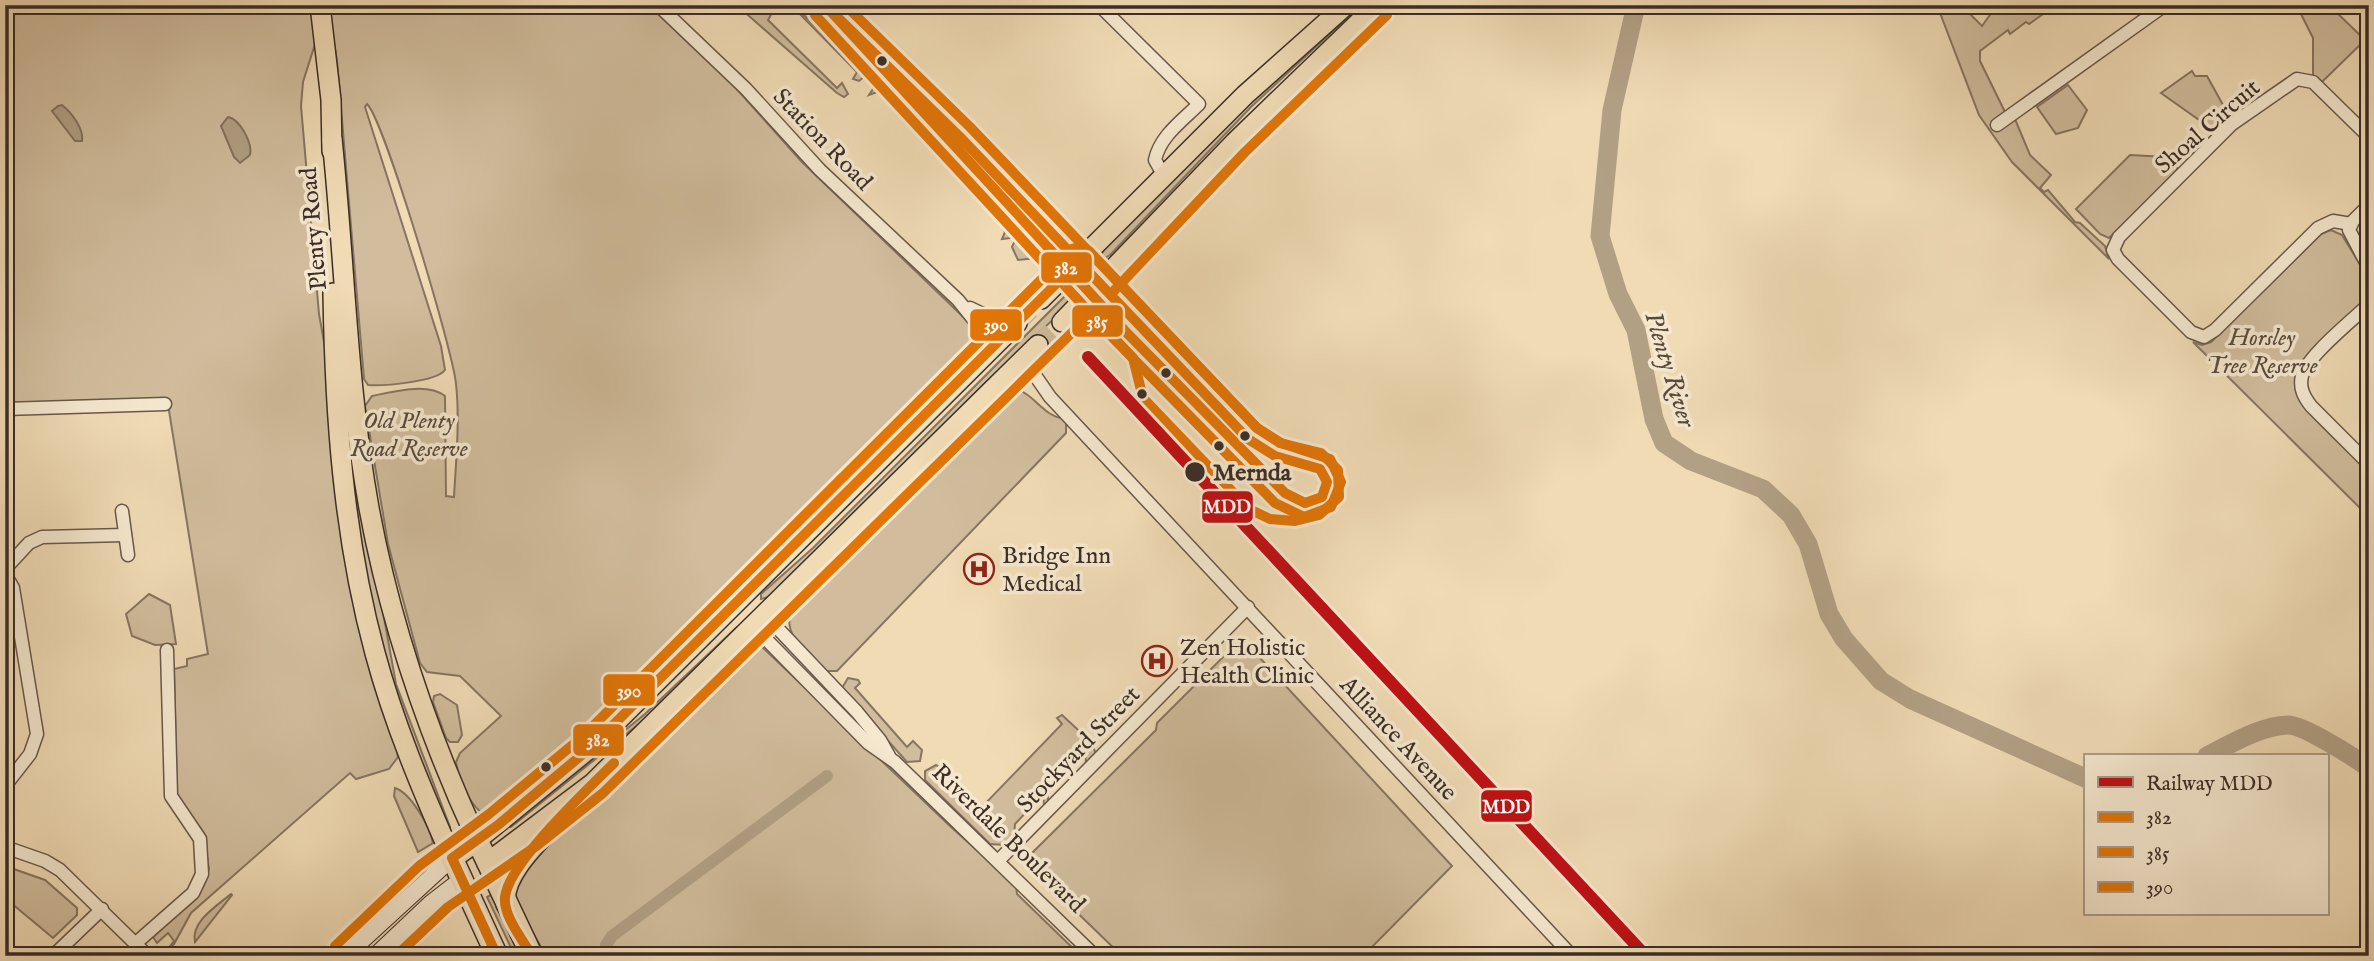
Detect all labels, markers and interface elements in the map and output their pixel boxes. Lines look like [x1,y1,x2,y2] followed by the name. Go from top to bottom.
[875,54,889,68] unlabelled marker
[2149,73,2267,181] street label: Shoal Circuit
[765,82,879,198] street label: Station Road
[294,166,335,292] street label: Plenty Road
[1040,251,1093,284] line badge: 382
[1054,257,1078,281] text: 382
[1071,304,1124,338] line badge: 385
[1636,307,1703,433] water label: Plenty River
[969,308,1023,342] line badge: 390
[1086,311,1108,335] text: 385
[984,314,1008,338] text: 390
[2206,323,2318,382] park label: Horsley Tree Reserve
[1159,366,1173,380] unlabelled marker
[1135,387,1149,401] unlabelled marker
[350,406,468,465] park label: Old Plenty Road Reserve
[1238,429,1252,443] unlabelled marker
[1212,439,1226,453] unlabelled marker
[1213,458,1292,489] place label: Mernda
[1183,460,1207,484] marker: Mernda
[1201,490,1254,524] line badge: MDD
[1203,496,1251,520] text: MDD
[1002,541,1111,600] place label: Bridge Inn Medical
[962,552,996,586] hospital icon: Bridge Inn Medical
[1180,633,1314,692] place label: Zen Holistic Health Clinic
[1140,644,1174,678] hospital icon: Zen Holistic Health Clinic
[1332,670,1463,808] street label: Alliance Avenue
[602,673,656,707] line badge: 390
[617,680,641,704] text: 390
[1011,680,1148,820] street label: Stockyard Street
[572,723,625,757] line badge: 382
[586,729,610,753] text: 382
[2084,754,2328,916] legend
[925,758,1091,920] street label: Riverdale Boulevard
[539,760,553,774] unlabelled marker
[2146,771,2273,798] text: Railway MDD
[1480,789,1533,823] line badge: MDD
[1482,796,1530,820] text: MDD
[2146,805,2172,832] text: 382
[2146,841,2170,868] text: 385
[2146,875,2173,902] text: 390

